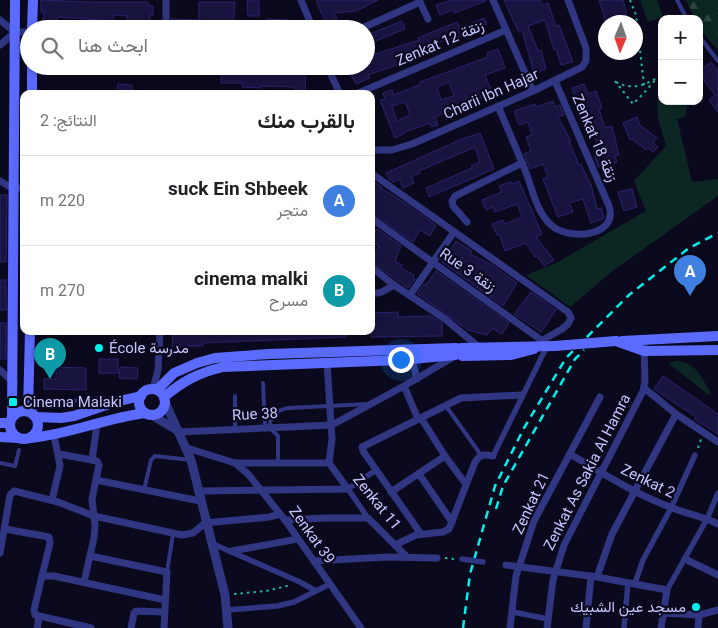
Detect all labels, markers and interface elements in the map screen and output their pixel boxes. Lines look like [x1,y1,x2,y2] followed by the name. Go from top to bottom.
[598,15,643,60] north arrow
[658,15,703,105] map controls
[658,15,703,60] button: +
[393,16,487,70] street label: Zenkat 12 زنقة
[20,20,375,75] search box
[38,34,66,62] icon: search
[78,34,148,57] text: ابحث هنا
[658,60,703,105] button: −
[441,65,541,123] street label: Charii Ibn Hajar
[568,91,622,185] street label: Zenkat 18 زنقة
[258,109,355,133] text: بالقرب منك
[40,111,97,130] text: النتائج: 2
[168,177,308,200] text: suck Ein Shbeek
[40,191,85,210] text: 220 m
[334,191,344,210] text: A
[277,201,308,220] text: متجر
[436,244,500,296] street label: Rue 3 زنقة
[674,255,706,296] pin: A
[194,267,308,290] text: cinema malki
[40,281,85,300] text: 270 m
[334,281,344,300] text: B
[269,291,308,310] text: مسرح
[34,338,66,379] pin: B
[109,339,189,357] place label: École مدرسة
[93,342,105,354] marker: École مدرسة
[388,347,414,373] your location
[540,391,634,553] street label: Zenkat As Sakia Al Hamra
[23,393,122,411] place label: Cinema Malaki
[7,396,19,408] marker: Cinema Malaki
[232,404,278,424] street label: Rue 38
[618,460,678,502] street label: Zenkat 2
[509,469,553,537] street label: Zenkat 21
[349,471,405,533] street label: Zenkat 11
[285,503,339,567] street label: Zenkat 39
[570,598,686,617] place label: مسجد عين الشبيك
[690,601,702,613] marker: مسجد عين الشبيك

